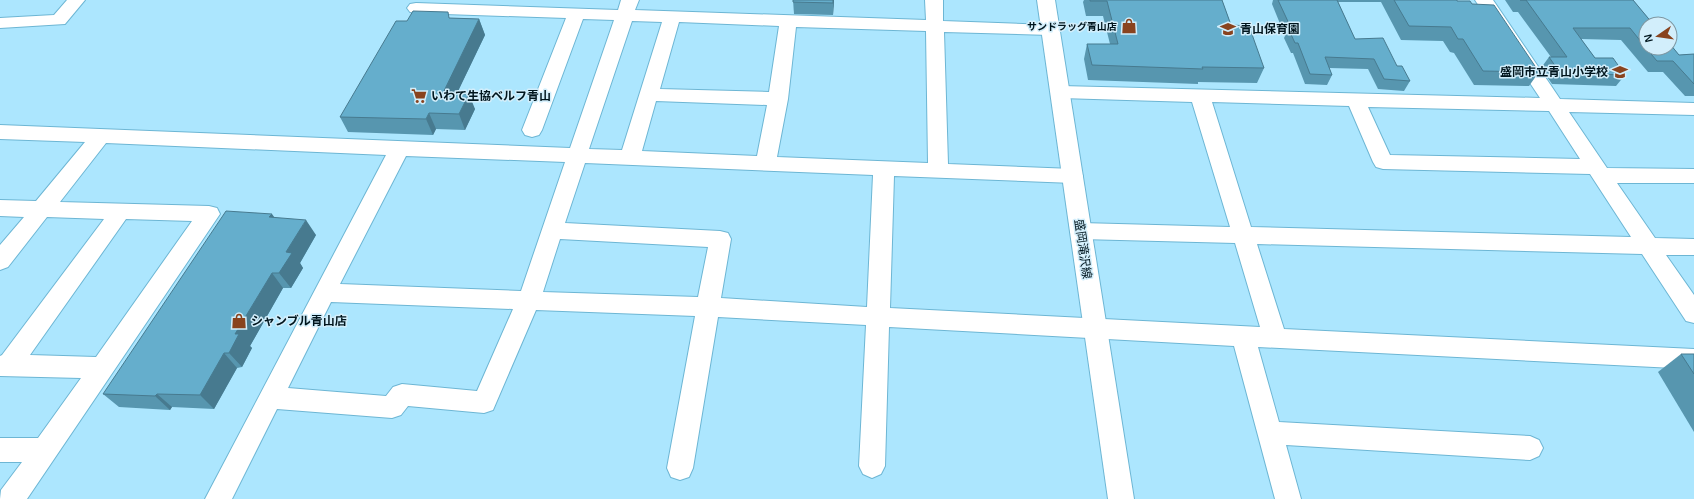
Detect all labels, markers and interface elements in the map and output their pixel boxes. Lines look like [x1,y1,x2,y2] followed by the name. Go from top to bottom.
[1638,16,1678,56] north arrow
[1120,17,1138,35] shop icon: サンドラッグ青山店
[1219,20,1237,38] school or university icon: 青山保育園
[1027,21,1117,32] place label: サンドラッグ青山店
[1240,22,1300,36] place label: 青山保育園
[1642,33,1655,43] text: N
[1611,63,1629,81] school or university icon: 盛岡市立青山小学校
[1500,65,1608,79] place label: 盛岡市立青山小学校
[410,87,428,105] supermarket icon: いわて生協ベルフ青山
[431,89,551,103] place label: いわて生協ベルフ青山
[1072,218,1094,280] street label: 盛岡滝沢線
[230,312,248,330] shop icon: シャンブル青山店
[251,314,347,328] place label: シャンブル青山店

